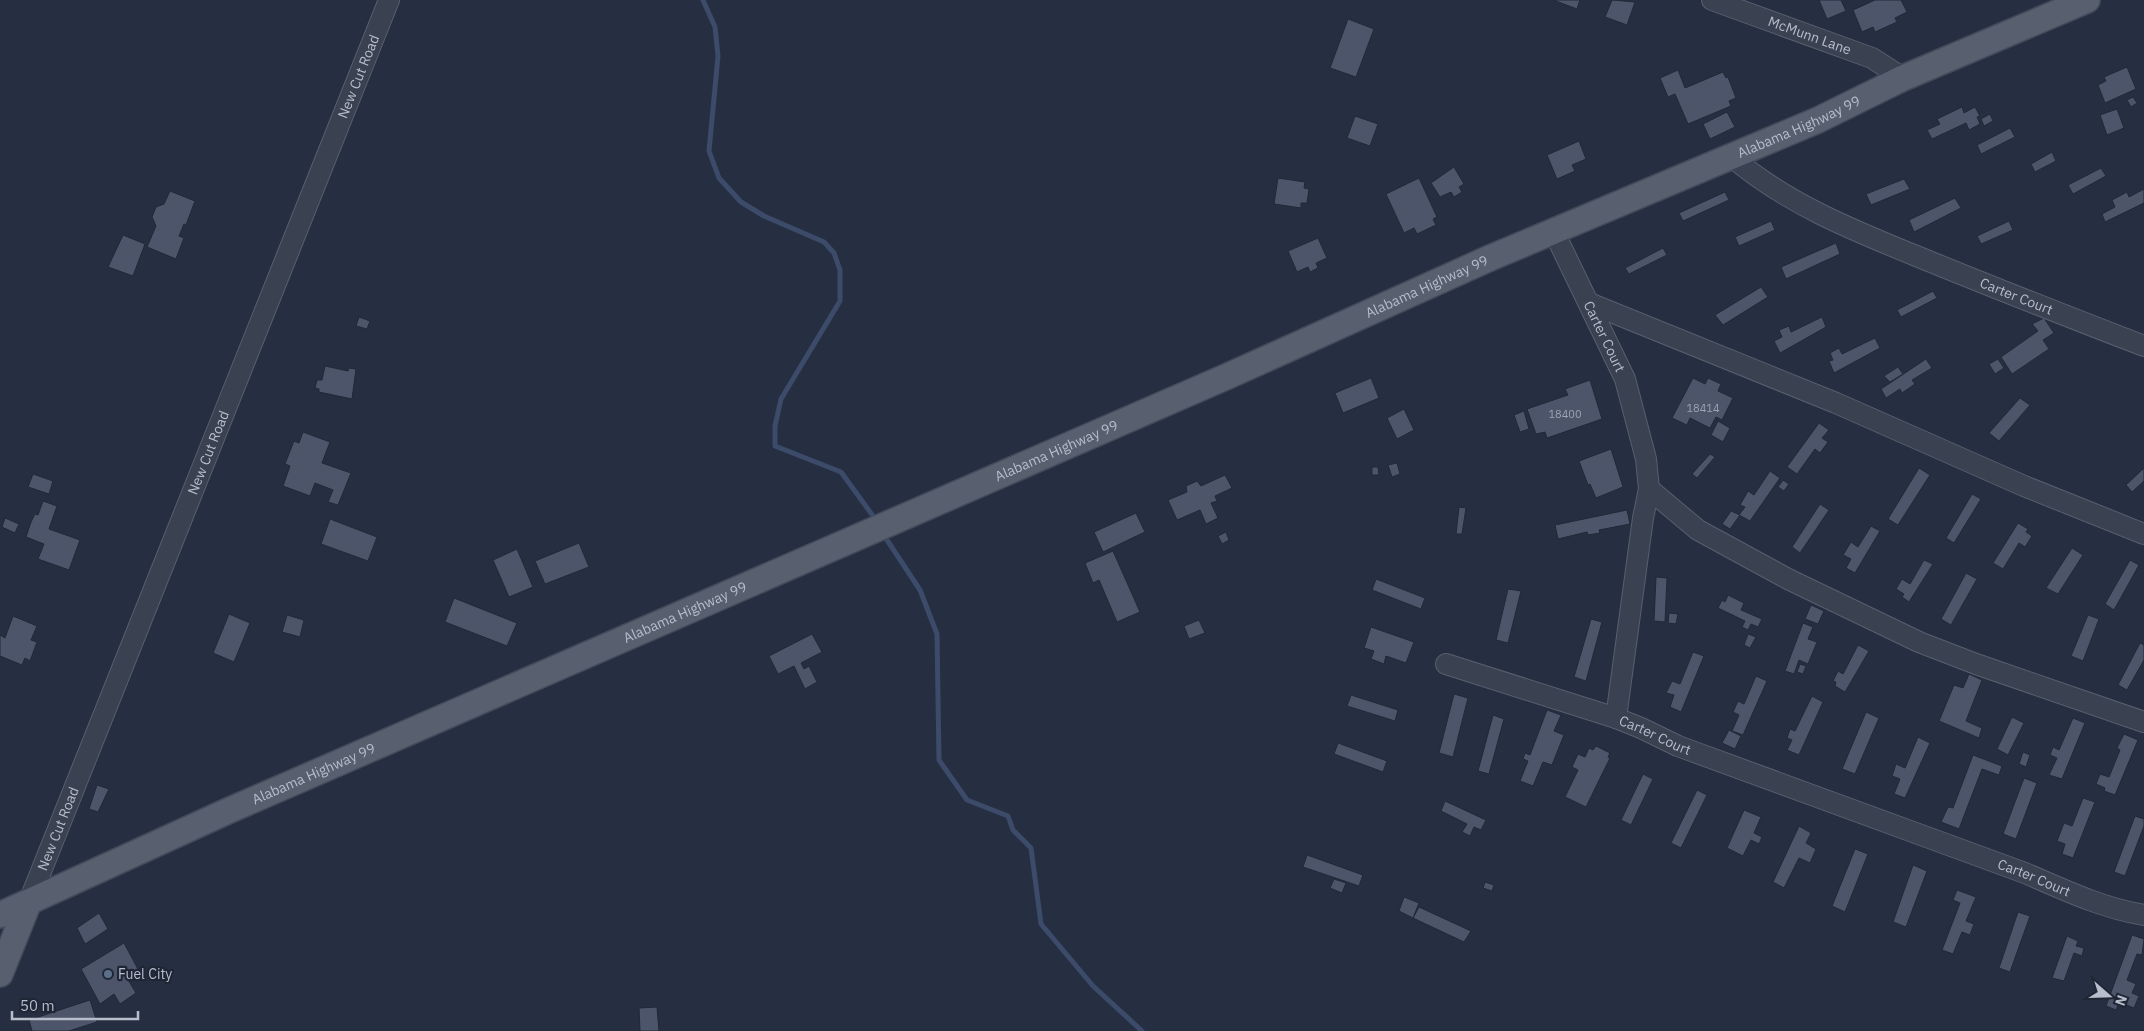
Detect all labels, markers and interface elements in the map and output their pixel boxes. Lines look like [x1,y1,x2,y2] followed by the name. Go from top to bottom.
[1766,12,1854,59] street label: McMunn Lane
[334,32,383,121] street label: New Cut Road
[1735,92,1863,162] street label: Alabama Highway 99
[1362,251,1491,322] street label: Alabama Highway 99
[1977,274,2056,319] street label: Carter Court
[1580,298,1629,375] street label: Carter Court
[1687,401,1720,415] house number: 18414
[1549,407,1582,421] house number: 18400
[183,408,233,497] street label: New Cut Road
[992,416,1121,485] street label: Alabama Highway 99
[621,577,749,647] street label: Alabama Highway 99
[1616,711,1693,759] street label: Carter Court
[249,739,378,808] street label: Alabama Highway 99
[33,784,83,873] street label: New Cut Road
[1995,855,2073,901] street label: Carter Court
[118,965,172,983] place label: Fuel City
[102,968,114,980] marker: Fuel City
[2084,971,2134,1021] north arrow
[12,988,139,1020] scale bar
[2111,993,2131,1008] text: N
[20,996,55,1015] text: 50 m

